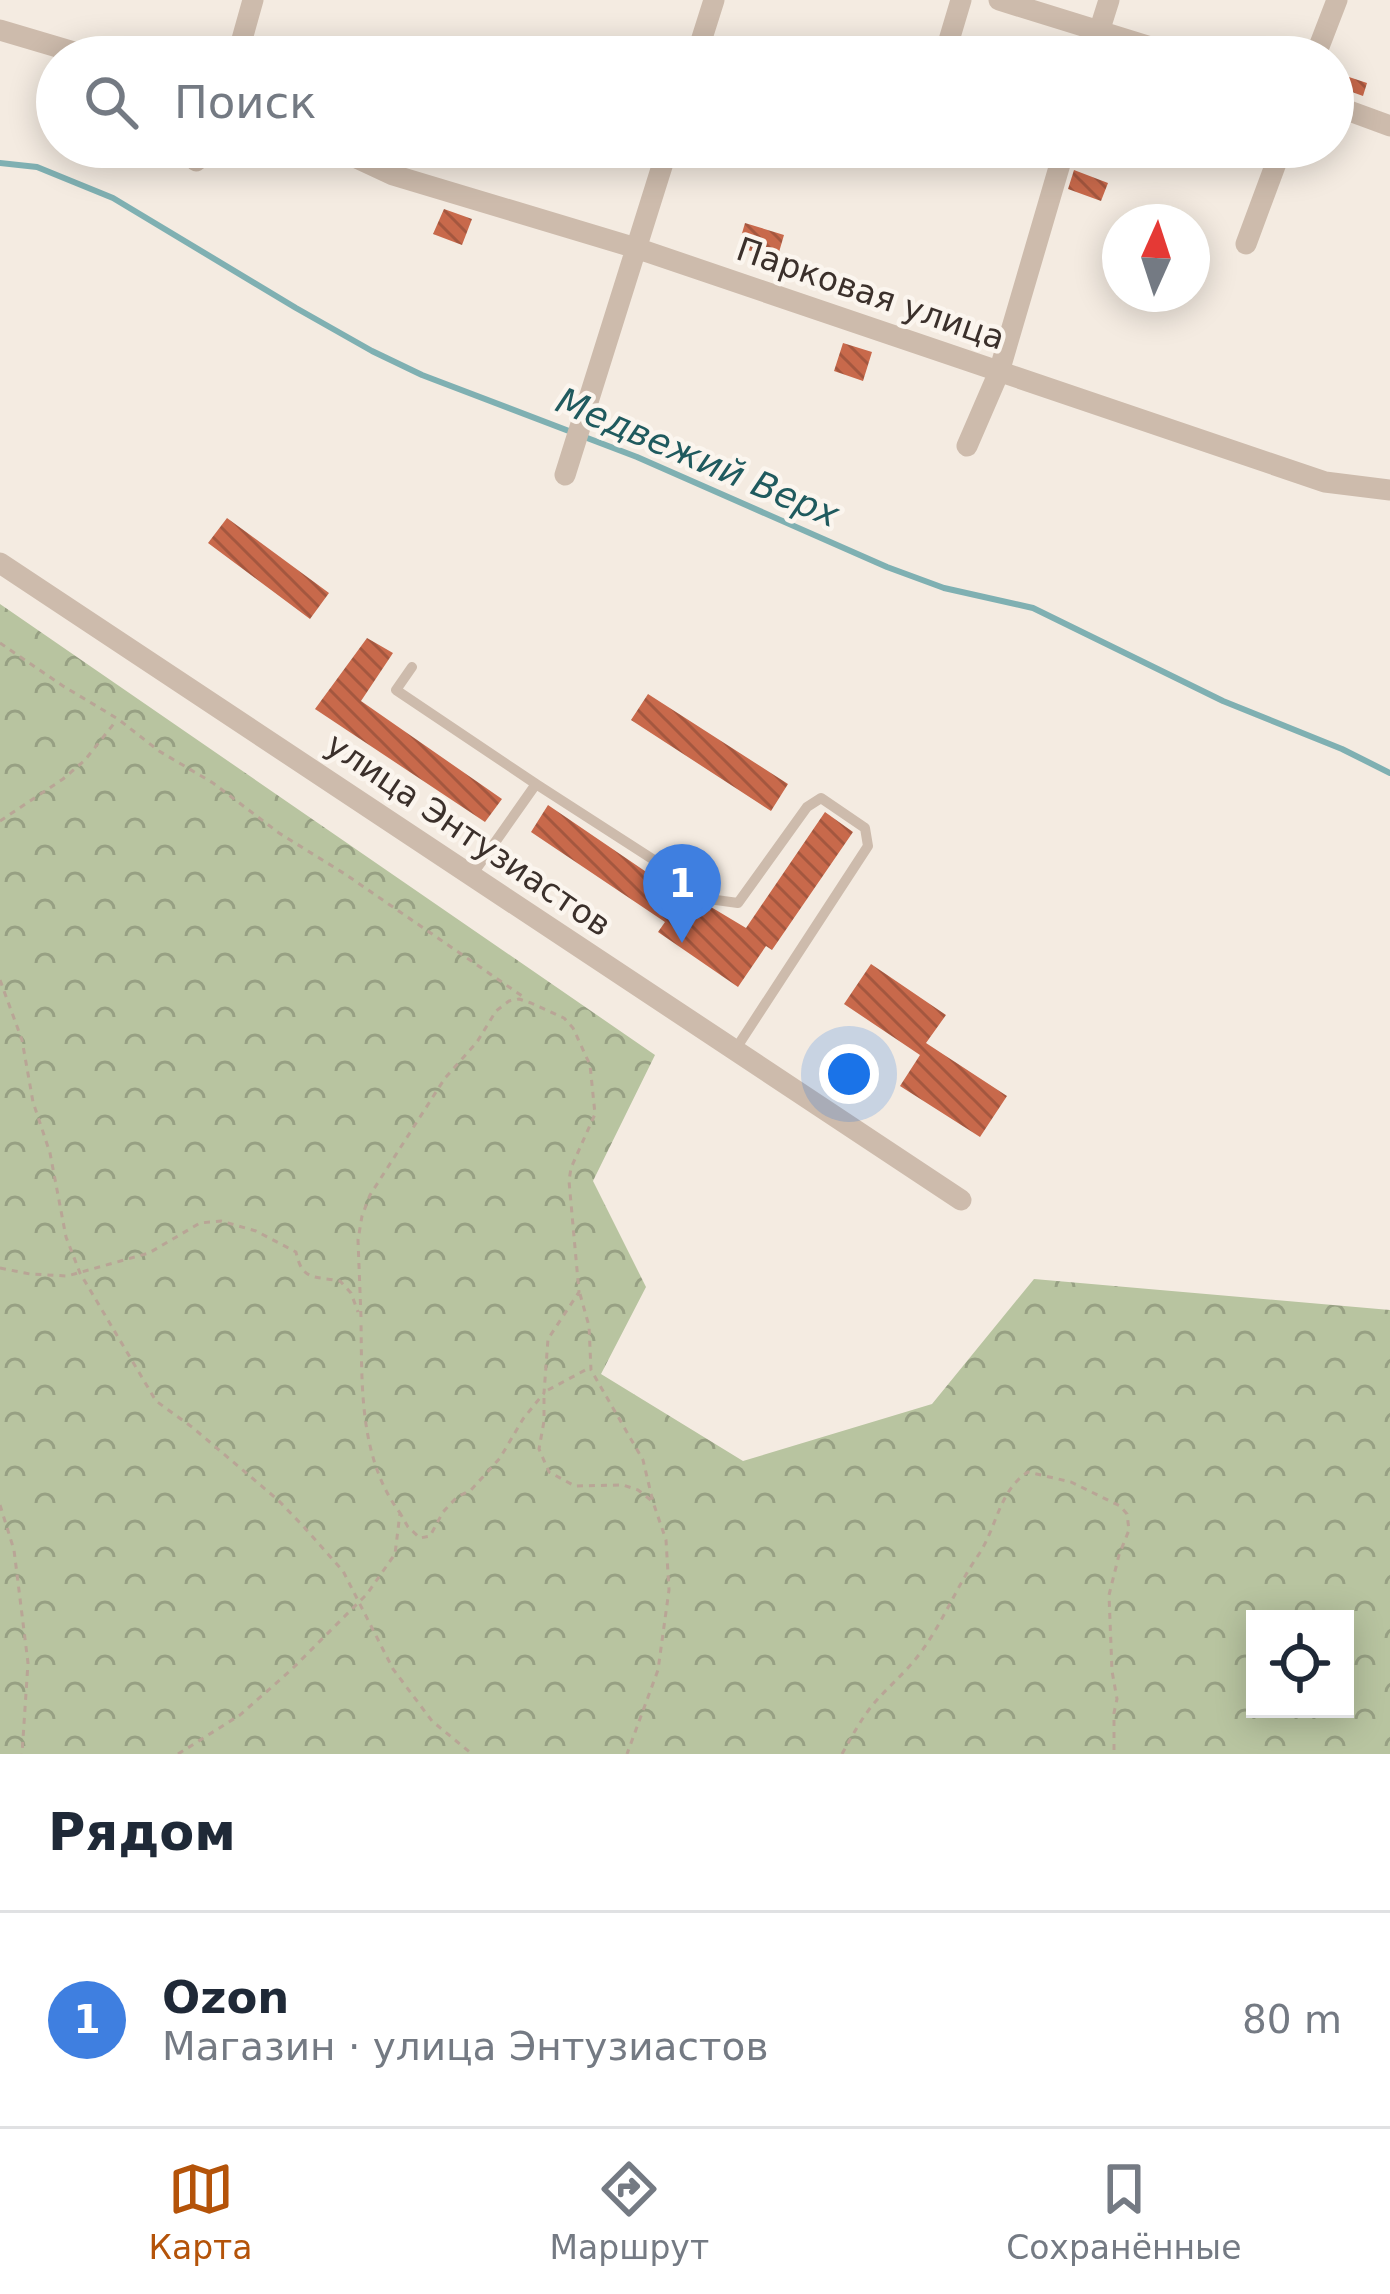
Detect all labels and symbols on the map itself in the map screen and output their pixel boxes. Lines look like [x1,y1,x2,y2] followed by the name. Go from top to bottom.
[1102,204,1210,312] north arrow
[732,229,1010,358] street label: Парковая улица
[550,379,846,536] water label: Медвежий Верх
[319,725,618,944] street label: улица Энтузиастов
[643,844,721,943] pin: 1
[819,1044,879,1104] your location

